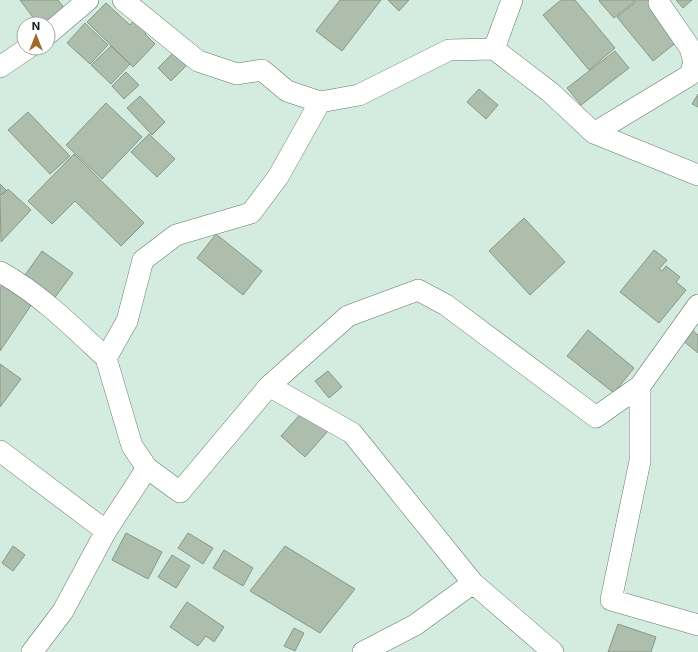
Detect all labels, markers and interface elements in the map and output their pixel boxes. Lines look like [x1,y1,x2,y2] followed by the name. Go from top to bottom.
[16,16,56,56] north arrow
[32,19,40,33] text: N

